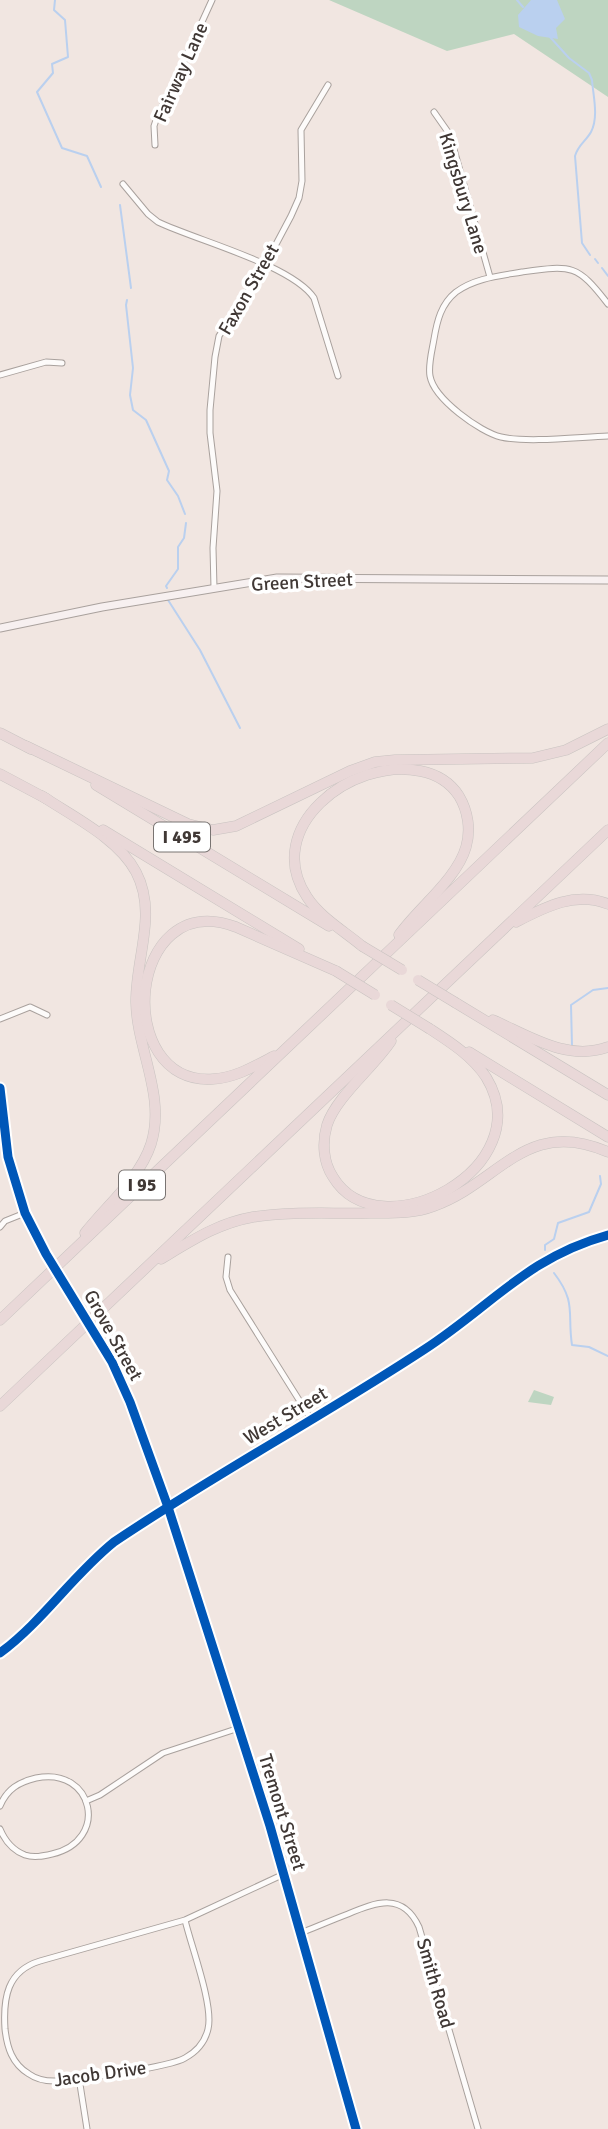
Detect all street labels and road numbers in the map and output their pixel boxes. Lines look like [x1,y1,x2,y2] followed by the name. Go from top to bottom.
[148,19,214,126] street label: Fairway Lane
[433,130,493,257] street label: Kingsbury Lane
[213,239,285,339] street label: Faxon Street
[251,567,354,597] street label: Green Street
[154,822,210,852] road number: I 495
[119,1170,165,1200] road number: I 95
[78,1286,148,1385] street label: Grove Street
[239,1381,332,1450] street label: West Street
[253,1751,311,1874] street label: Tremont Street
[411,1935,459,2031] street label: Smith Road
[52,2056,148,2092] street label: Jacob Drive

